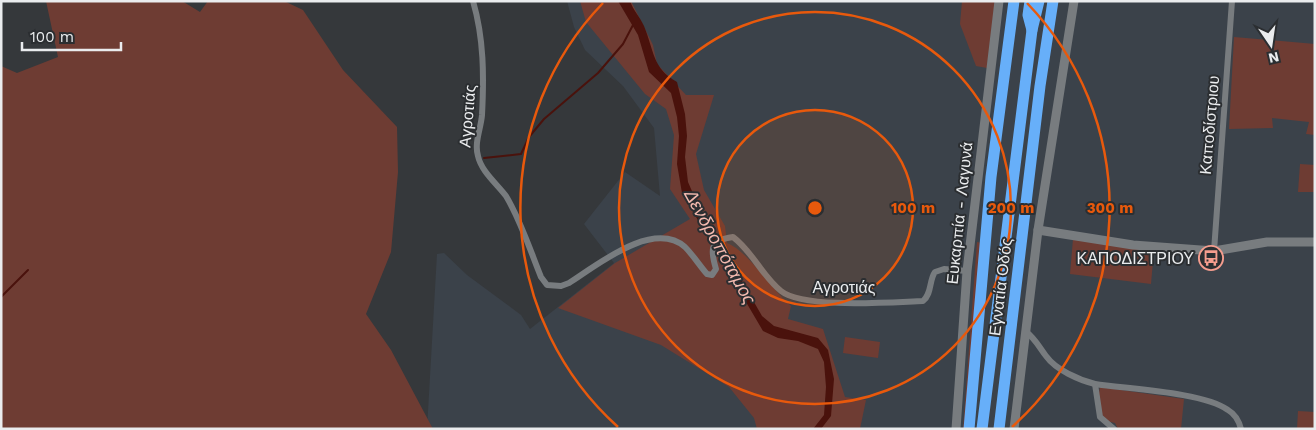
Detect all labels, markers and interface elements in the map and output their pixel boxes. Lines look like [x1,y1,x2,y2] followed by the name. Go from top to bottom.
[22,20,121,52] scale bar
[1246,20,1296,70] north arrow
[30,28,74,46] text: 100 m
[1267,49,1281,67] text: N
[1196,75,1223,175] street label: Καποδίστριου
[455,84,480,148] street label: Αγροτιάς
[943,141,976,285] street label: Ευκαρπία - Λαγυνά
[680,185,761,308] water label: Δενδροπόταμος
[806,199,824,217] centre of rings
[891,199,935,217] text: 100 m
[988,199,1034,217] text: 200 m
[1087,199,1133,217] text: 300 m
[985,237,1016,337] street label: Εγνατία Οδός
[1198,245,1224,271] bus stop icon: ΚΑΠΟΔΙΣΤΡΙΟΥ
[1076,249,1194,268] place label: ΚΑΠΟΔΙΣΤΡΙΟΥ
[813,278,876,297] street label: Αγροτιάς

